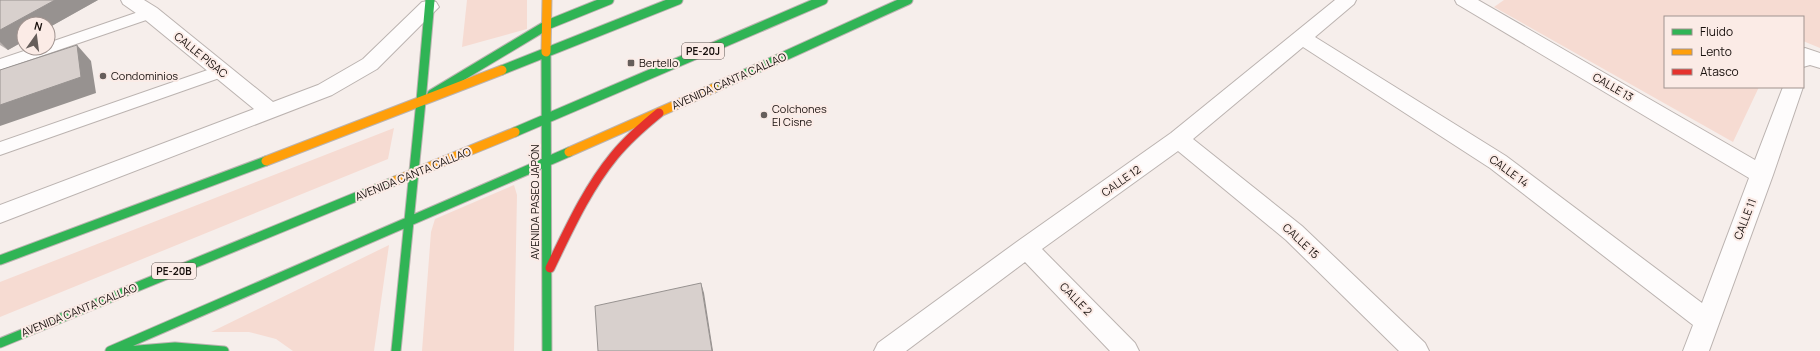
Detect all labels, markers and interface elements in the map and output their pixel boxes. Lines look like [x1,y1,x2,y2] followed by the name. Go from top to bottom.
[16,16,56,56] north arrow
[1664,16,1804,88] legend
[33,18,44,34] text: N
[1700,23,1733,40] text: Fluido
[171,28,231,81] street label: CALLE PISAC
[682,43,724,59] road number: PE-20J
[1700,43,1732,60] text: Lento
[669,49,788,113] street label: AVENIDA CANTA CALLAO
[639,55,679,70] place label: Bertello
[626,58,636,68] marker: Bertello
[1700,63,1739,80] text: Atasco
[111,68,178,83] place label: Condominios
[1590,69,1636,104] street label: CALLE 13
[98,71,108,81] marker: Condominios
[772,101,827,129] place label: Colchones El Cisne
[759,110,769,120] marker: Colchones El Cisne
[353,143,473,204] street label: AVENIDA CANTA CALLAO
[527,144,542,260] street label: AVENIDA PASEO JAPÓN
[1487,151,1532,190] street label: CALLE 14
[1098,162,1143,200] street label: CALLE 12
[1730,196,1759,242] street label: CALLE 11
[1280,220,1323,261] street label: CALLE 15
[152,263,196,279] road number: PE-20B
[19,279,139,340] street label: AVENIDA CANTA CALLAO
[1057,279,1096,318] street label: CALLE 2

